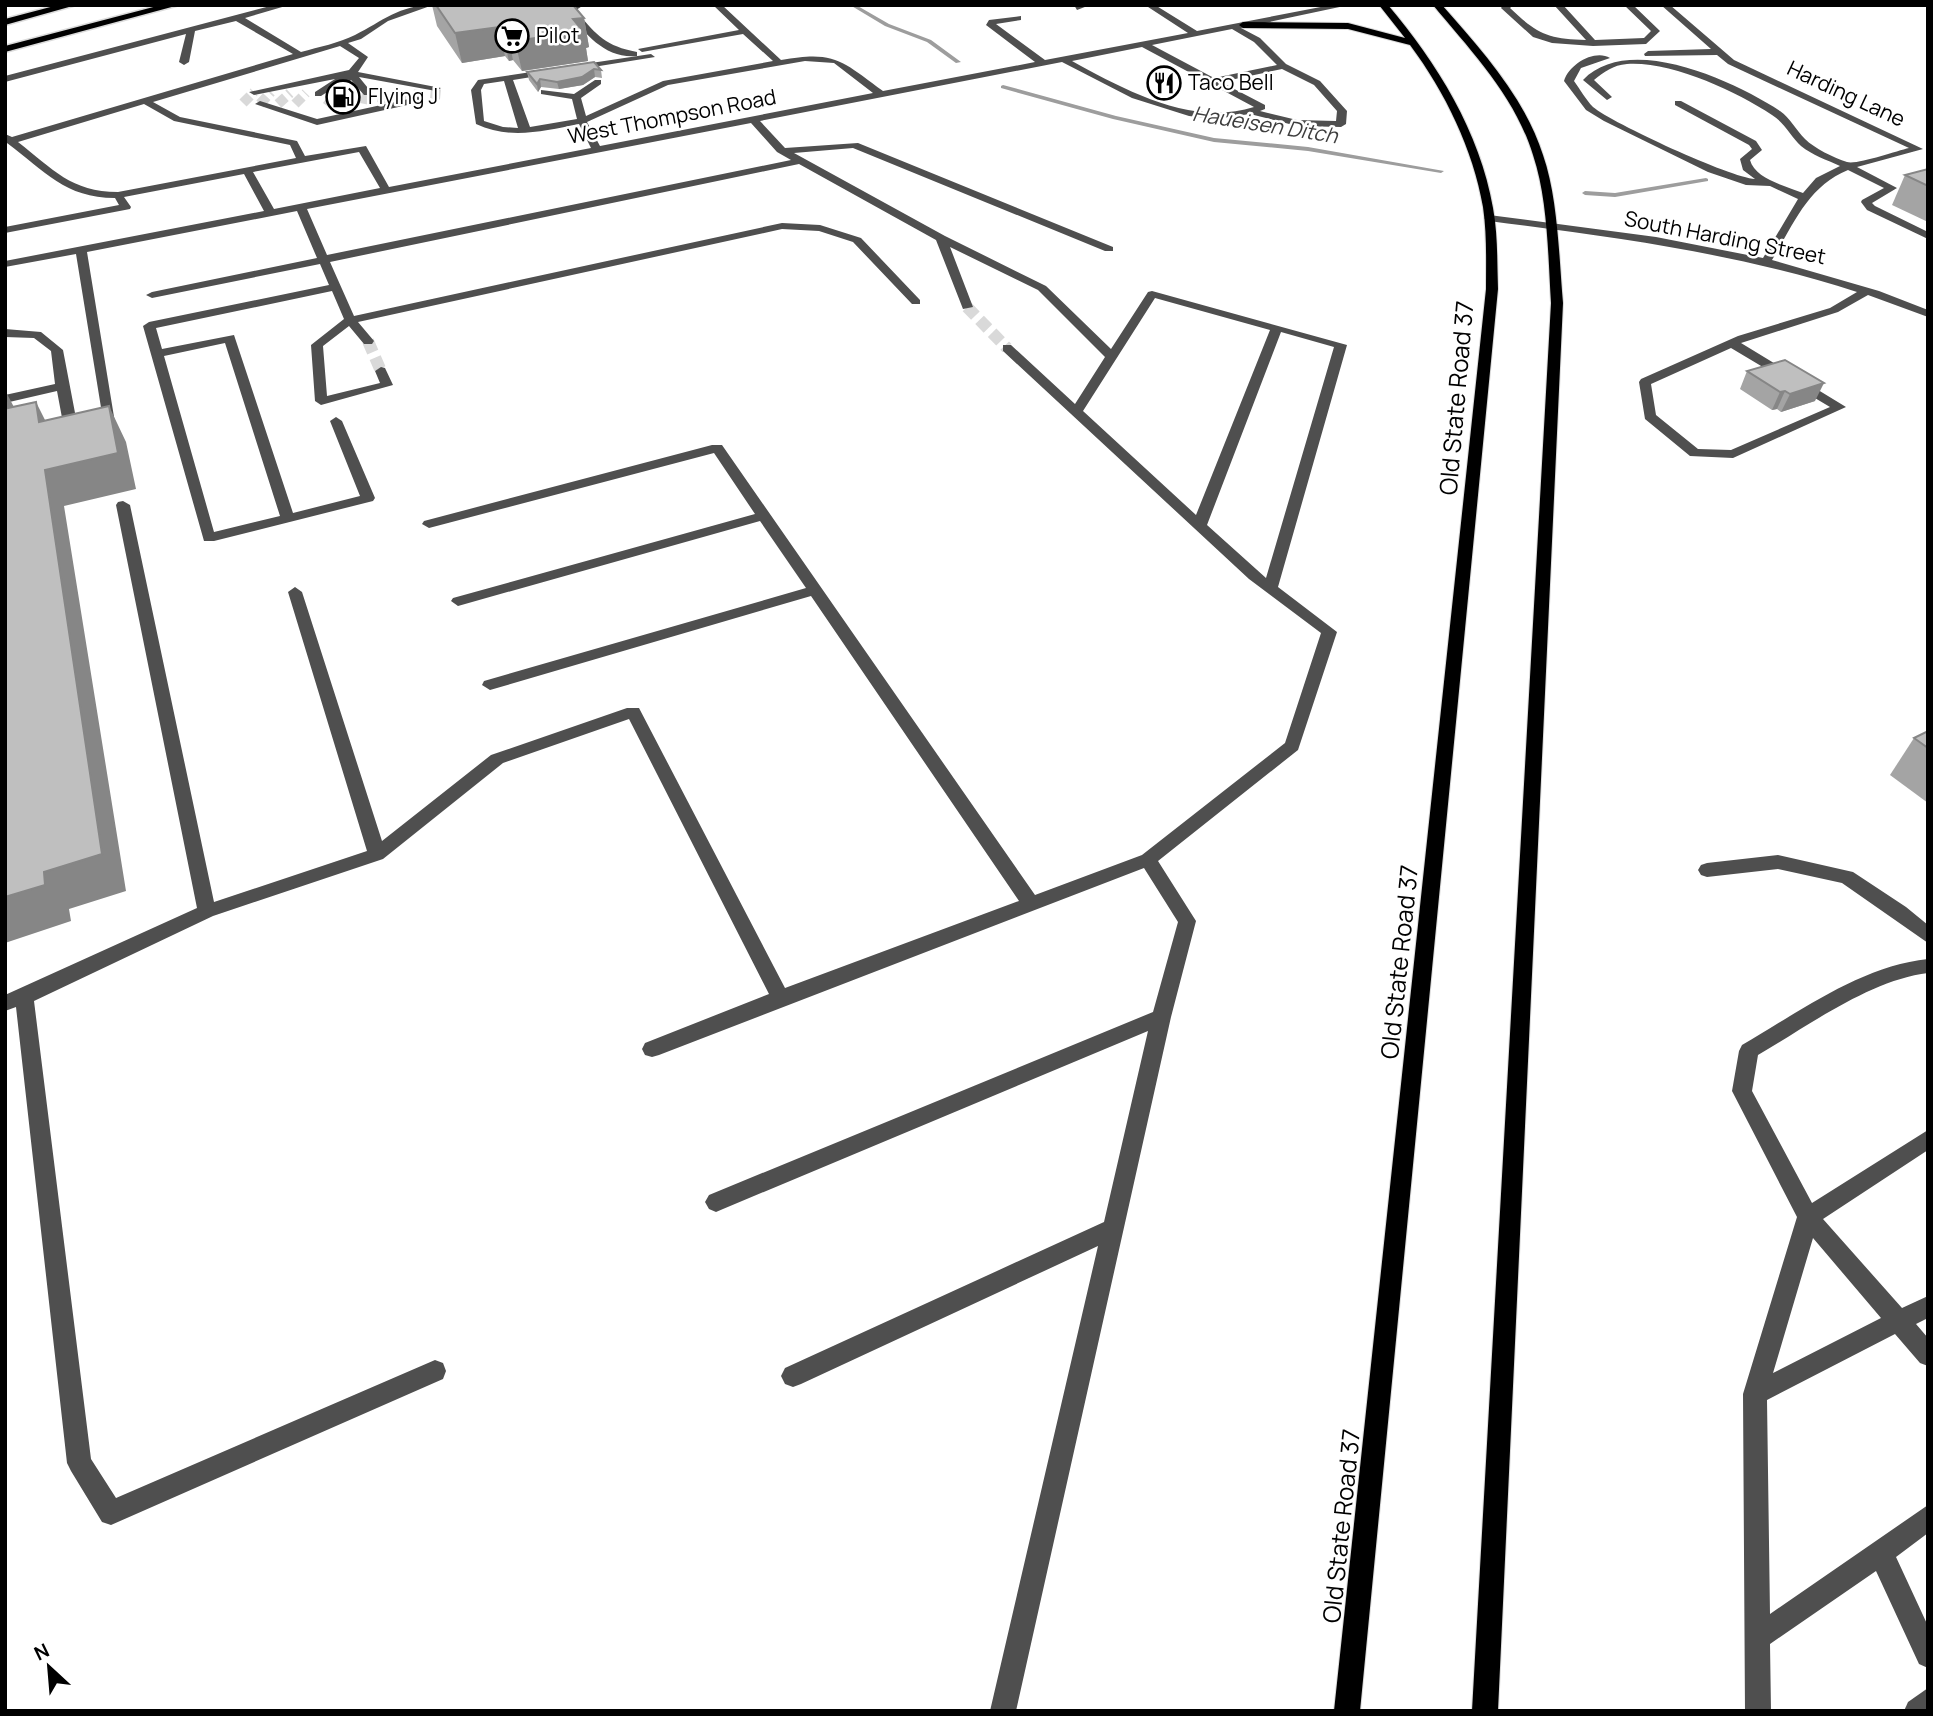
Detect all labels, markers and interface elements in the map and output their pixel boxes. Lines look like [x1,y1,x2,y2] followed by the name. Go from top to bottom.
[493,17,531,55] supermarket icon: Pilot
[536,21,579,49] place label: Pilot
[1783,54,1910,133] street label: Harding Lane
[1145,64,1183,102] restaurant icon: Taco Bell
[1188,68,1274,96] place label: Taco Bell
[324,78,362,116] fuel station icon: Flying J
[368,82,438,110] place label: Flying J
[565,82,778,150] street label: West Thompson Road
[1191,99,1341,150] water label: Haueisen Ditch
[1622,204,1828,270] street label: South Harding Street
[1431,299,1480,496] street label: Old State Road 37
[1372,863,1425,1060] street label: Old State Road 37
[1314,1427,1367,1624] street label: Old State Road 37
[14,1632,84,1702] north arrow
[30,1637,53,1666] text: N

